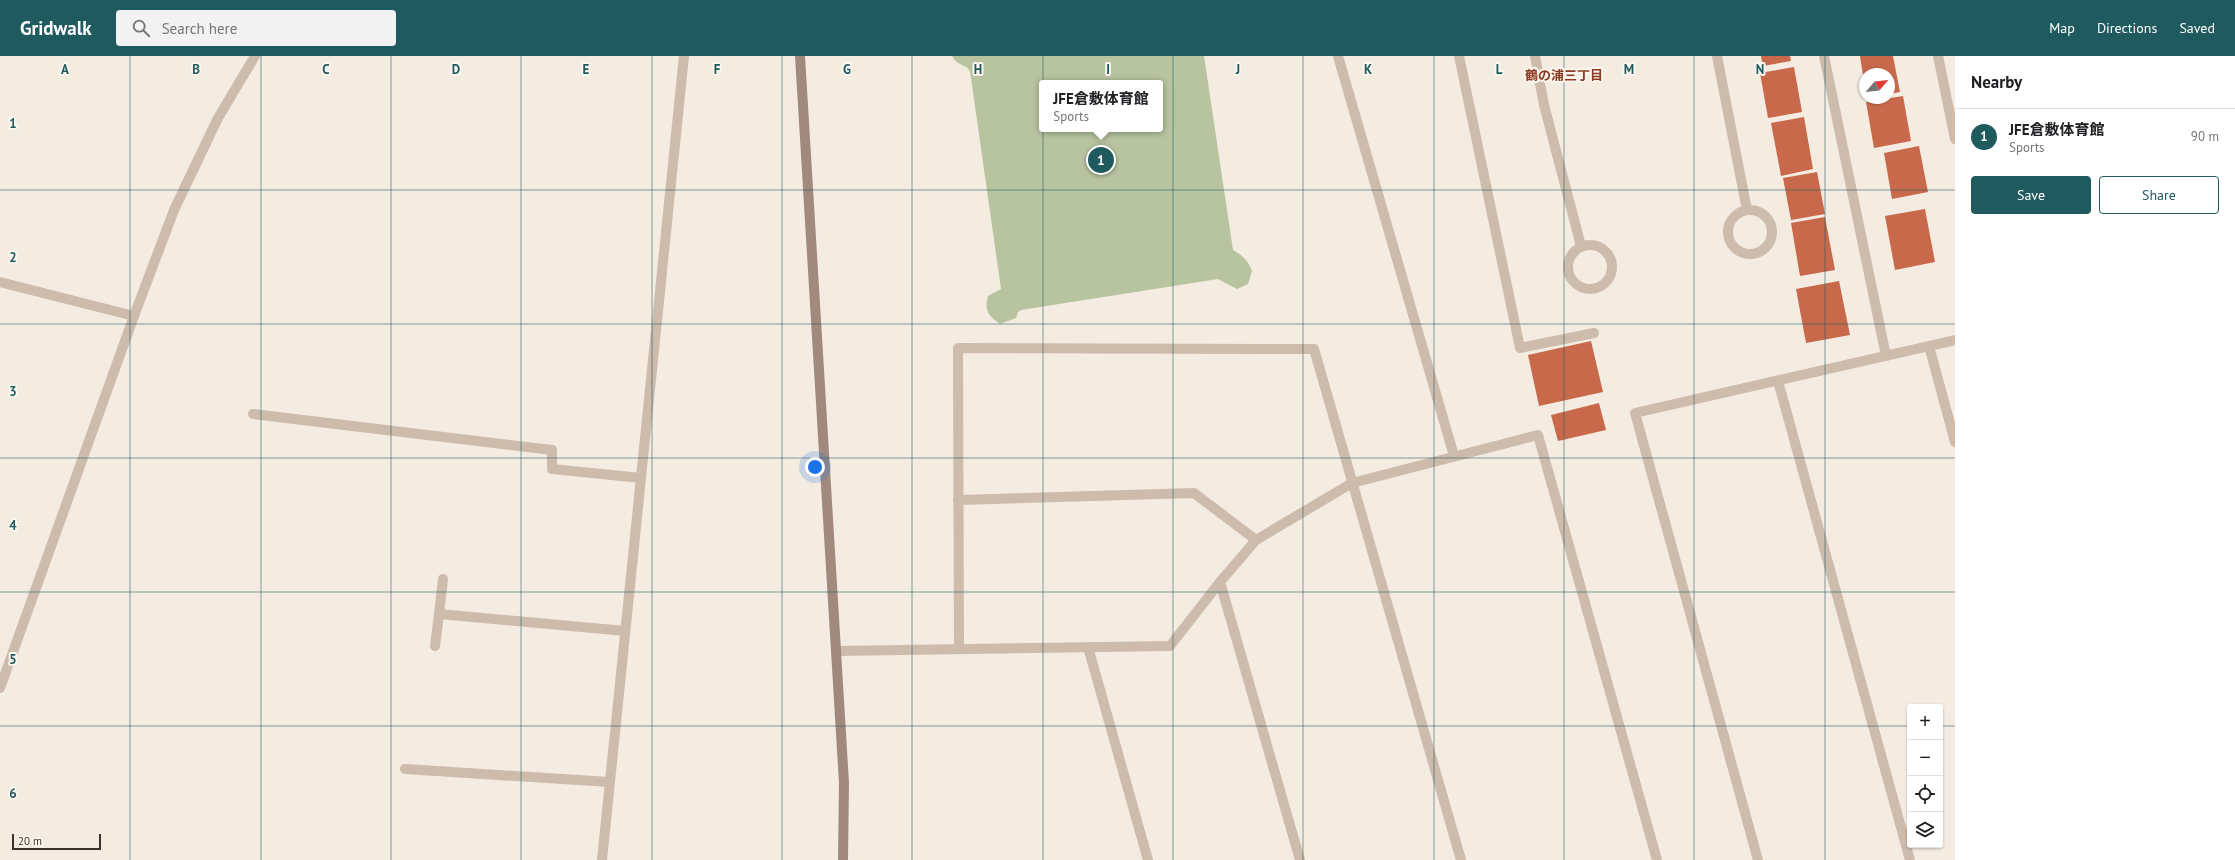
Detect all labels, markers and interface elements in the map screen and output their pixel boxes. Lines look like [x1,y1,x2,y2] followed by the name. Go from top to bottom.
[116,10,396,46] search box
[20,16,92,40] text: Gridwalk
[130,17,152,39] icon: search
[162,19,237,38] text: Search here
[2049,19,2075,37] text: Map
[2097,19,2157,37] text: Directions
[2179,19,2215,37] text: Saved
[61,61,69,78] text: A
[192,61,200,78] text: B
[322,61,330,78] text: C
[452,61,460,78] text: D
[583,61,590,78] text: E
[714,61,721,78] text: F
[843,61,851,78] text: G
[974,61,982,78] text: H
[1106,61,1110,78] text: I
[1235,61,1240,78] text: J
[1364,61,1372,78] text: K
[1496,61,1503,78] text: L
[1624,61,1634,78] text: M
[1756,61,1764,78] text: N
[1525,67,1603,84] district label: 鶴の浦三丁目
[1859,68,1895,104] north arrow
[1971,71,2022,93] text: Nearby
[1039,80,1163,132] popup
[1053,89,1149,108] text: JFE倉敷体育館
[1053,108,1089,125] text: Sports
[9,115,17,132] text: 1
[2009,120,2104,139] text: JFE倉敷体育館
[1980,128,1988,145] text: 1
[2191,128,2219,145] text: 90 m
[2009,139,2045,156] text: Sports
[1088,145,1114,175] pin: 1
[1971,176,2091,214] button: Save
[2099,176,2219,214] button: Share
[9,249,17,266] text: 2
[9,383,17,400] text: 3
[805,457,825,477] your location
[9,517,17,534] text: 4
[9,651,17,668] text: 5
[1907,704,1943,848] map controls
[1907,704,1943,740] button: +
[1907,740,1943,776] button: −
[1907,776,1943,812] button: locate
[9,785,17,802] text: 6
[1907,812,1943,848] button: layers
[12,832,101,851] scale bar
[18,834,42,848] text: 20 m

